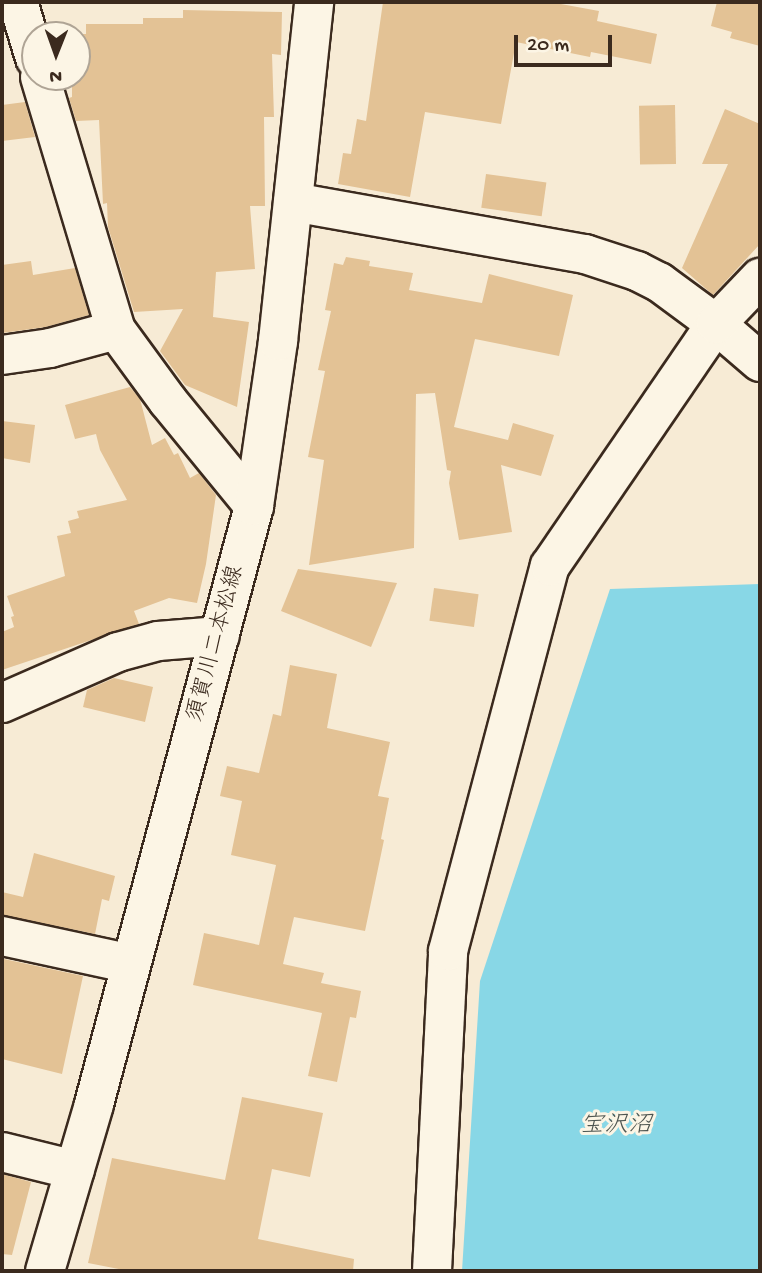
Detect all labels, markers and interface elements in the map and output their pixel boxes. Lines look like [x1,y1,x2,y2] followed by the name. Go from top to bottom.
[21,21,91,91] north arrow
[517,21,615,65] scale bar
[527,34,569,59] text: 20 m
[49,64,62,87] text: N
[183,563,251,725] street label: 須賀川二本松線
[580,1113,652,1141] water label: 宝沢沼

